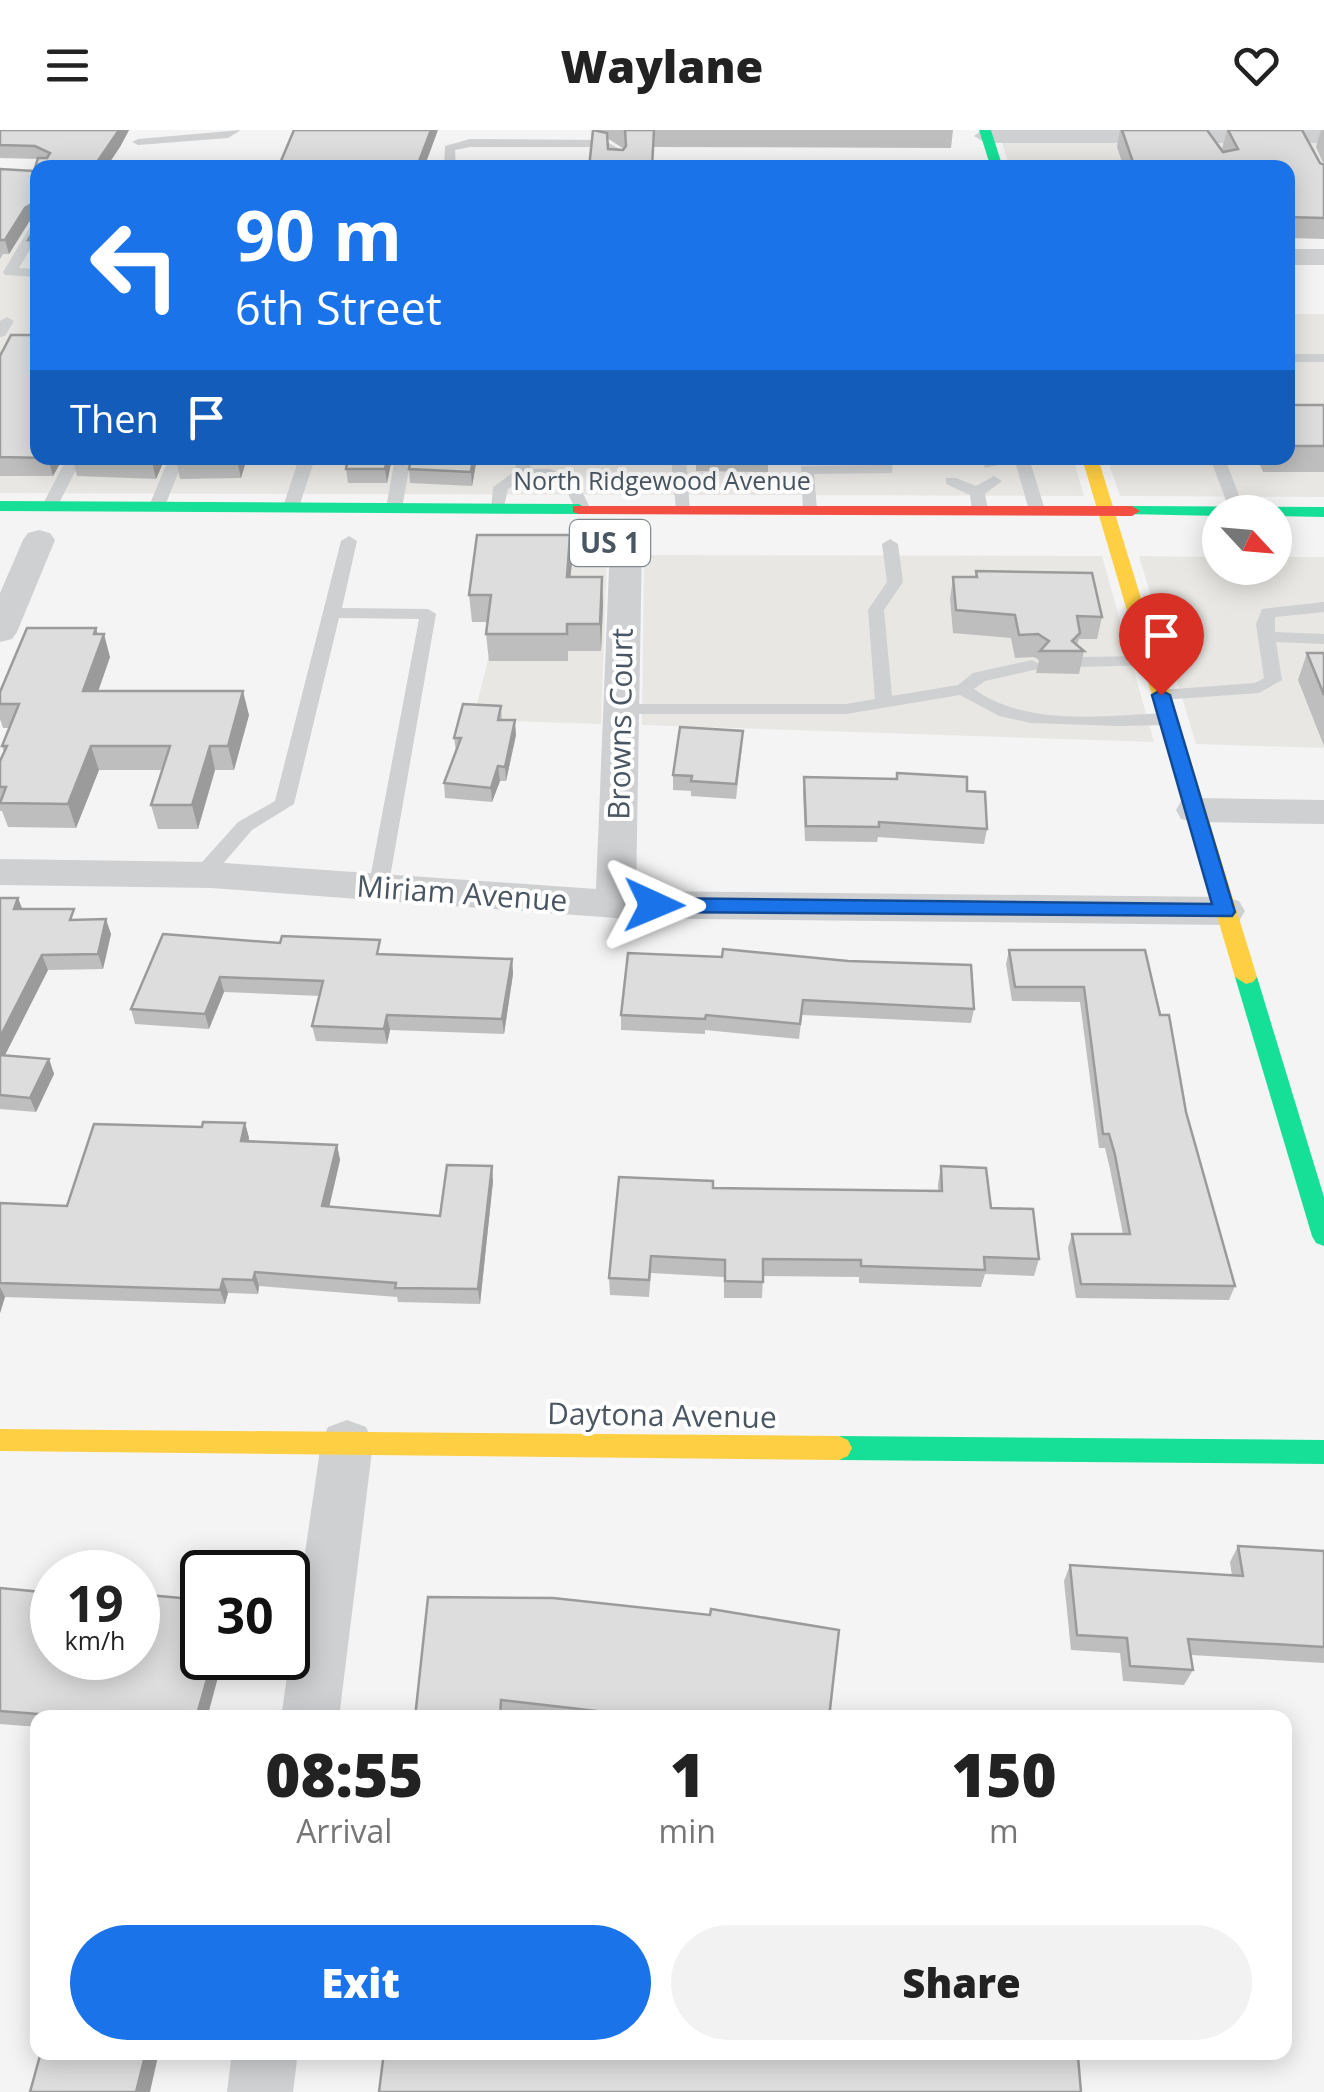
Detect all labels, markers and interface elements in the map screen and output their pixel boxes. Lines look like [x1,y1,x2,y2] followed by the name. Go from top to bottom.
[561,35,763,96] text: Waylane
[40,38,95,93] icon: menu
[1229,38,1284,93] icon: heart
[235,186,402,282] text: 90 m
[70,200,200,330] icon: left
[235,277,442,338] text: 6th Street
[179,390,234,445] icon: arrive
[70,392,159,444] text: Then
[513,463,811,497] street label: North Ridgewood Avenue
[1202,495,1292,585] north arrow
[1202,495,1292,585] map controls
[570,520,650,566] road number: US 1
[1119,593,1204,696] pin
[1134,608,1189,663] icon: arrive
[597,628,642,820] street label: Browns Court
[602,853,706,957] position arrow
[355,865,569,920] street label: Miriam Avenue
[547,1392,777,1437] street label: Daytona Avenue
[180,1550,310,1680] speed limit sign: 30
[66,1569,124,1637] text: 19
[65,1623,125,1657] text: km/h
[265,1733,423,1815] text: 08:55
[670,1733,705,1815] text: 1
[951,1733,1057,1815] text: 150
[296,1809,392,1852] text: Arrival
[659,1809,716,1852] text: min
[989,1809,1019,1852] text: m
[70,1925,651,2040] button: Exit
[671,1925,1252,2040] button: Share

